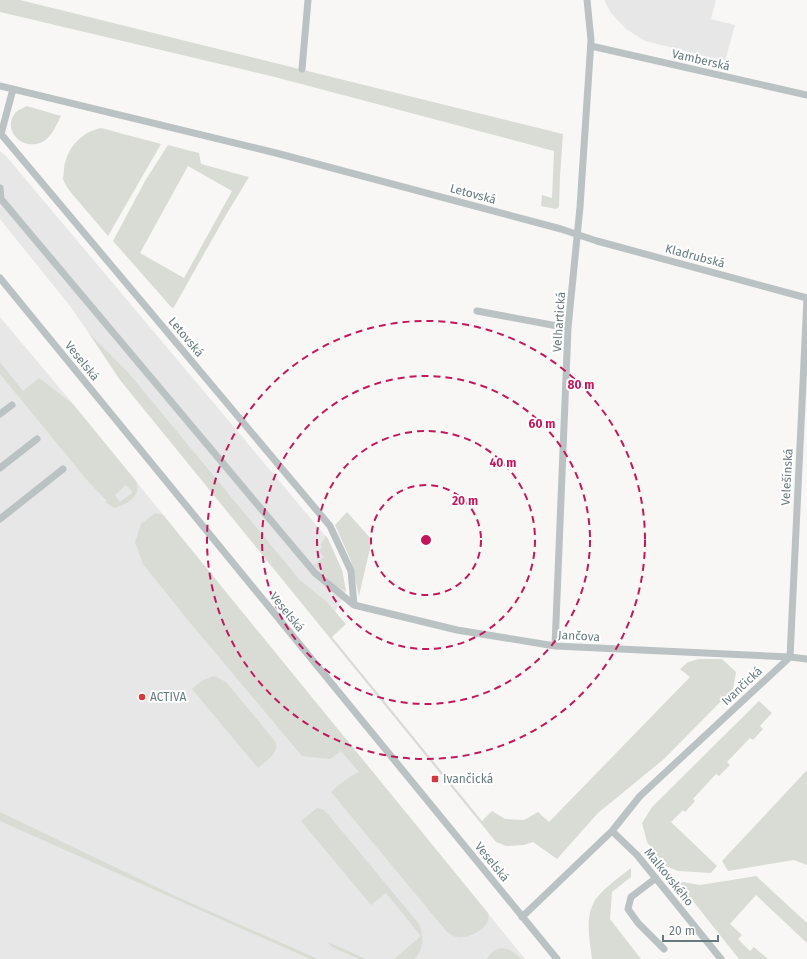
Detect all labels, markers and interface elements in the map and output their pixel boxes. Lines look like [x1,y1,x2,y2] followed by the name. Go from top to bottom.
[671,47,731,73] street label: Vamberská
[448,181,498,207] street label: Letovská
[664,241,726,271] street label: Kladrubská
[550,291,568,353] street label: Velhartická
[165,314,207,360] street label: Letovská
[62,338,102,384] street label: Veselská
[568,378,594,392] text: 80 m
[529,417,555,431] text: 60 m
[779,448,795,506] street label: Velešínská
[490,456,516,470] text: 40 m
[452,494,478,508] text: 20 m
[419,533,433,547] centre of rings
[267,589,307,635] street label: Veselská
[558,628,600,644] street label: Jančova
[719,664,765,708] street label: Ivančická
[150,690,187,704] place label: ACTIVA
[137,692,147,702] marker: ACTIVA
[443,772,493,786] place label: Ivančická
[430,774,440,784] marker: Ivančická
[472,839,512,885] street label: Veselská
[641,845,697,909] street label: Malkovského
[663,917,718,943] scale bar
[669,924,695,938] text: 20 m

